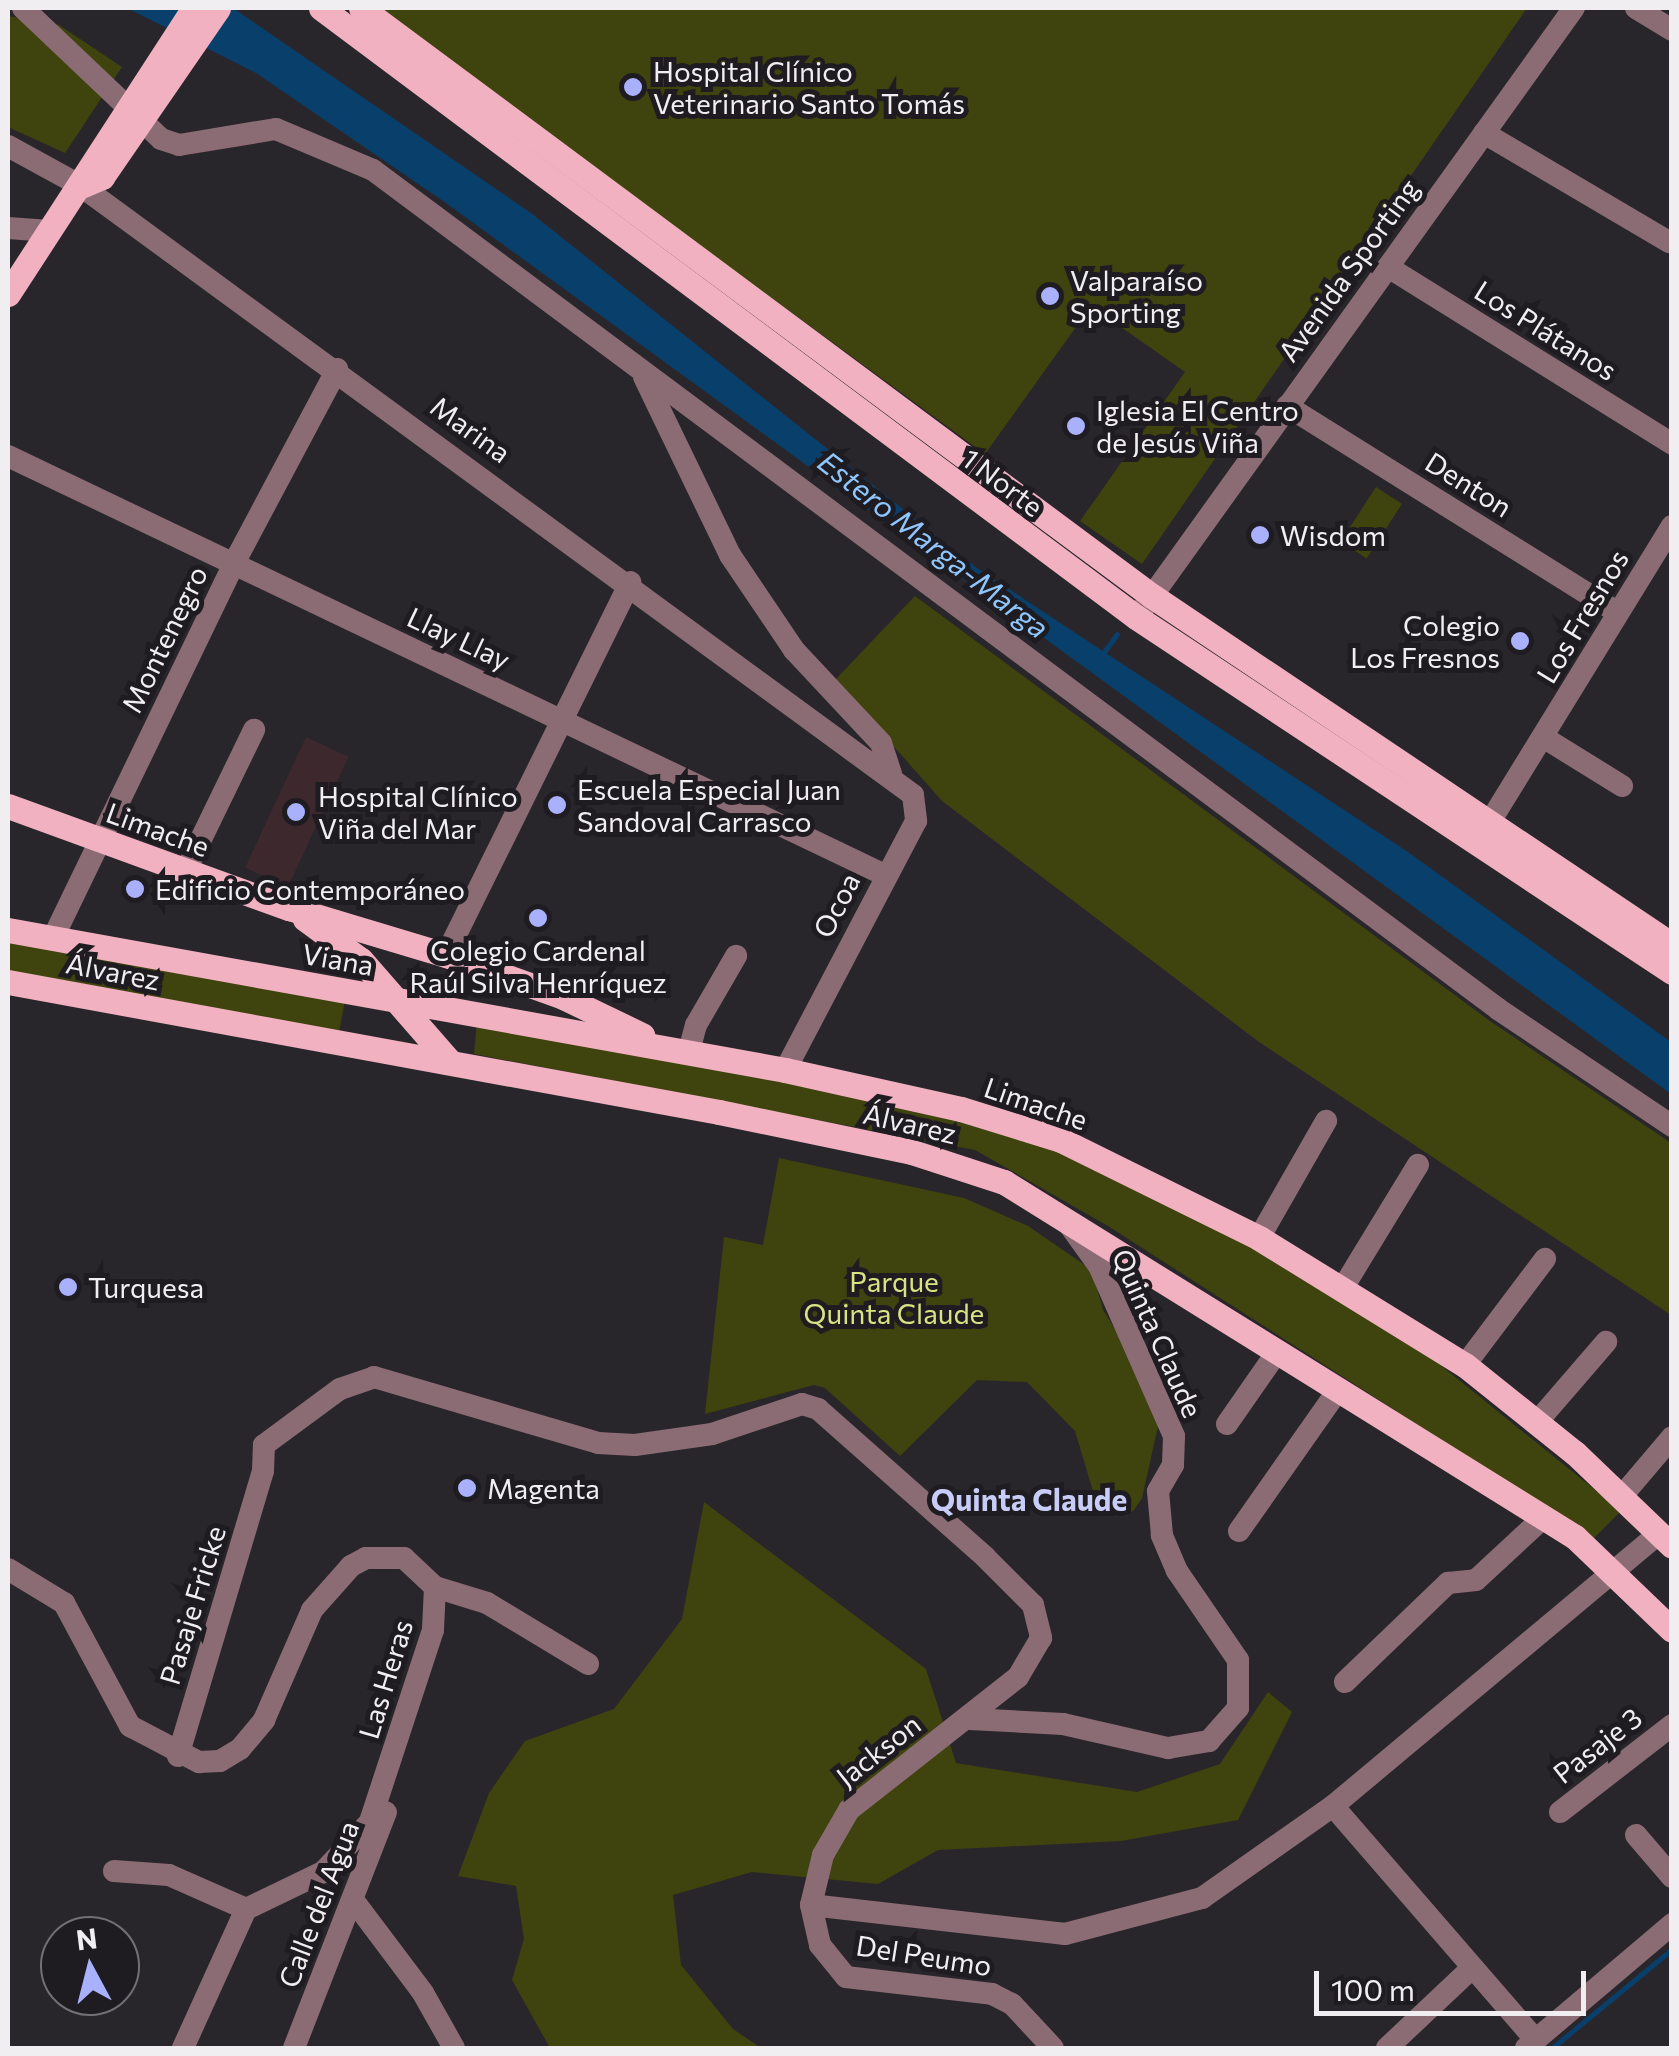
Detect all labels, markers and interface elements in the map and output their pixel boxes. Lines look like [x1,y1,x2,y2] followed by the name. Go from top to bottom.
[653,54,965,120] place label: Hospital Clínico Veterinario Santo Tomás
[622,76,644,98] marker: Hospital Clínico Veterinario Santo Tomás
[1271,172,1425,368] street label: Avenida Sporting
[1070,263,1203,329] place label: Valparaíso Sporting
[1469,273,1623,387] street label: Los Plátanos
[1039,285,1061,307] marker: Valparaíso Sporting
[425,389,517,469] street label: Marina
[1096,393,1299,459] place label: Iglesia El Centro de Jesús Viña
[1065,415,1087,437] marker: Iglesia El Centro de Jesús Viña
[956,441,1050,523] street label: 1 Norte
[812,443,1056,645] water label: Estero Marga-Marga
[1420,444,1518,524] street label: Denton
[1280,518,1386,552] place label: Wisdom
[1249,524,1271,546] marker: Wisdom
[1529,543,1635,689] street label: Los Fresnos
[114,560,214,718] street label: Montenegro
[402,600,516,676] street label: Llay Llay
[1350,608,1500,674] place label: Colegio Los Fresnos
[1509,630,1531,652] marker: Colegio Los Fresnos
[577,772,841,838] place label: Escuela Especial Juan Sandoval Carrasco
[318,779,518,845] place label: Hospital Clínico Viña del Mar
[546,794,568,816] marker: Escuela Especial Juan Sandoval Carrasco
[102,795,214,863] street label: Limache
[283,799,309,825] marker: Hospital Clínico Viña del Mar
[806,867,866,943] street label: Ocoa
[155,872,465,906] place label: Edificio Contemporáneo
[124,878,146,900] marker: Edificio Contemporáneo
[527,907,549,929] marker: Colegio Cardenal Raúl Silva Henríquez
[409,933,667,999] place label: Colegio Cardenal Raúl Silva Henríquez
[300,936,376,982] street label: Viana
[63,945,163,997] street label: Álvarez
[980,1070,1092,1136] street label: Limache
[860,1096,960,1150] street label: Álvarez
[1106,1244,1210,1422] street label: Quinta Claude
[804,1264,984,1330] park label: Parque Quinta Claude
[88,1270,204,1304] place label: Turquesa
[57,1276,79,1298] marker: Turquesa
[487,1471,600,1505] place label: Magenta
[456,1477,478,1499] marker: Magenta
[931,1481,1127,1517] district label: Quinta Claude
[152,1522,232,1688] street label: Pasaje Fricke
[351,1615,419,1743] street label: Las Heras
[1546,1700,1648,1790] street label: Pasaje 3
[829,1707,927,1793] street label: Jackson
[271,1816,365,1992] street label: Calle del Agua
[40,1916,140,2016] north arrow
[74,1920,99,1956] text: N
[854,1928,994,1982] street label: Del Peumo
[1319,1951,1592,2013] scale bar
[1331,1970,1415,2007] text: 100 m

